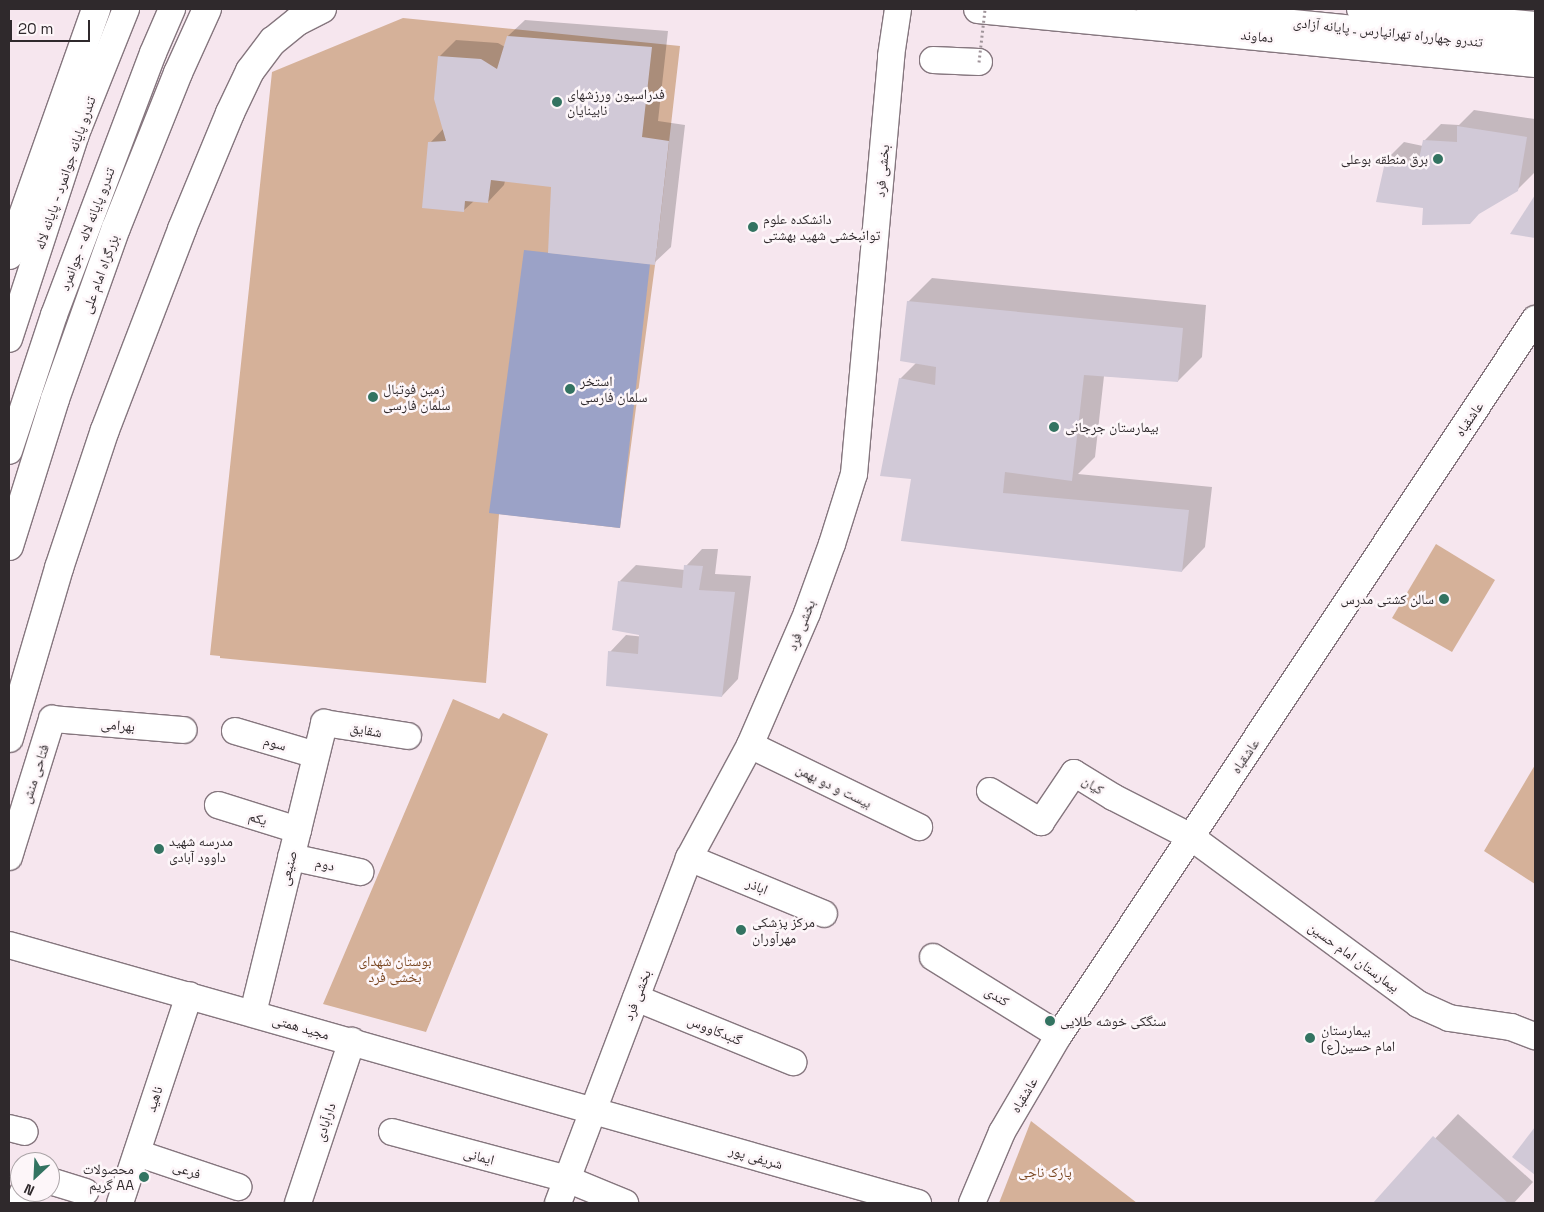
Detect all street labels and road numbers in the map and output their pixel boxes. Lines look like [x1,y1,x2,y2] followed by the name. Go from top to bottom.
[1292,14,1484,50] street label: تندرو چهارراه تهرانپارس ـ پایانه آزادی
[1240,26,1274,46] street label: دماوند
[31,94,99,252] street label: تندرو پایانه جوانمرد - پایانه لاله
[871,144,893,198] street label: بخشی فرد
[56,165,118,293] street label: تندرو پایانه لاله - جوانمرد
[78,232,122,316] street label: بزرگراه امام علی
[1451,398,1487,440] street label: عاشقباه
[783,597,819,653] street label: بخشی فرد
[100,715,136,735] street label: بهرامی
[349,719,383,741] street label: شقایق
[262,732,288,754] street label: سوم
[1227,735,1263,777] street label: عاشقباه
[18,742,52,806] street label: فتاحی منش
[793,760,875,812] street label: بیست و دو بهمن
[1079,772,1107,798] street label: کیان
[247,807,269,829] street label: یکم
[276,849,300,887] street label: صنیعی
[314,854,336,874] street label: دوم
[744,874,770,898] street label: اباذر
[1305,918,1403,996] street label: بیمارستان امام حسین
[620,967,654,1023] street label: بخشی فرد
[982,982,1012,1010] street label: کندی
[271,1011,331,1043] street label: مجید همتی
[685,1011,745,1049] street label: گنبدکاووس
[1007,1074,1041,1116] street label: عاشقباه
[142,1084,166,1114] street label: ناهید
[311,1101,339,1143] street label: دارآبادی
[727,1141,785,1173] street label: شریفی پور
[462,1144,496,1168] street label: ایمانی
[171,1157,203,1183] street label: فرعی

